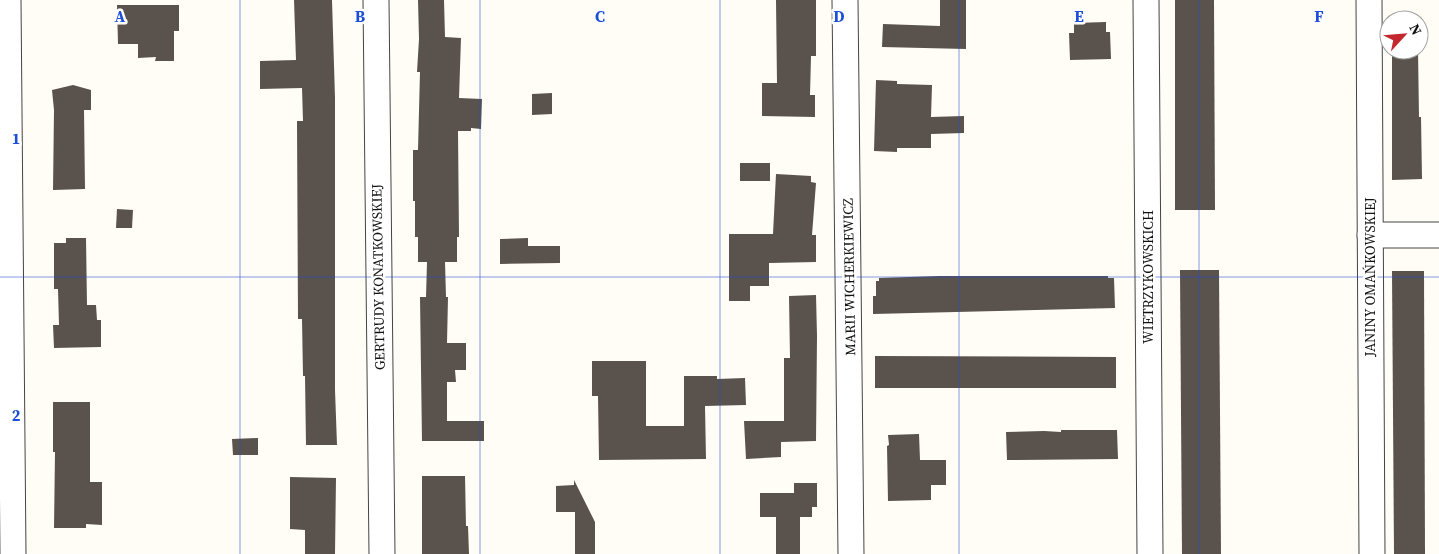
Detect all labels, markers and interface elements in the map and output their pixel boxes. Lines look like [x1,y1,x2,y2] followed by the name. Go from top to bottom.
[115,5,126,27] text: A
[355,5,366,27] text: B
[595,5,605,27] text: C
[833,5,845,27] text: D
[1074,5,1084,27] text: E
[1314,5,1324,27] text: F
[1379,10,1429,60] north arrow
[1404,20,1427,38] text: N
[12,127,20,149] text: 1
[366,184,390,370] street label: GERTRUDY KONATKOWSKIEJ
[1360,197,1380,358] street label: JANINY OMAŃKOWSKIEJ
[838,198,860,356] street label: MARII WICHERKIEWICZ
[1138,210,1158,344] street label: WIETRZYKOWSKICH
[12,404,21,426] text: 2

